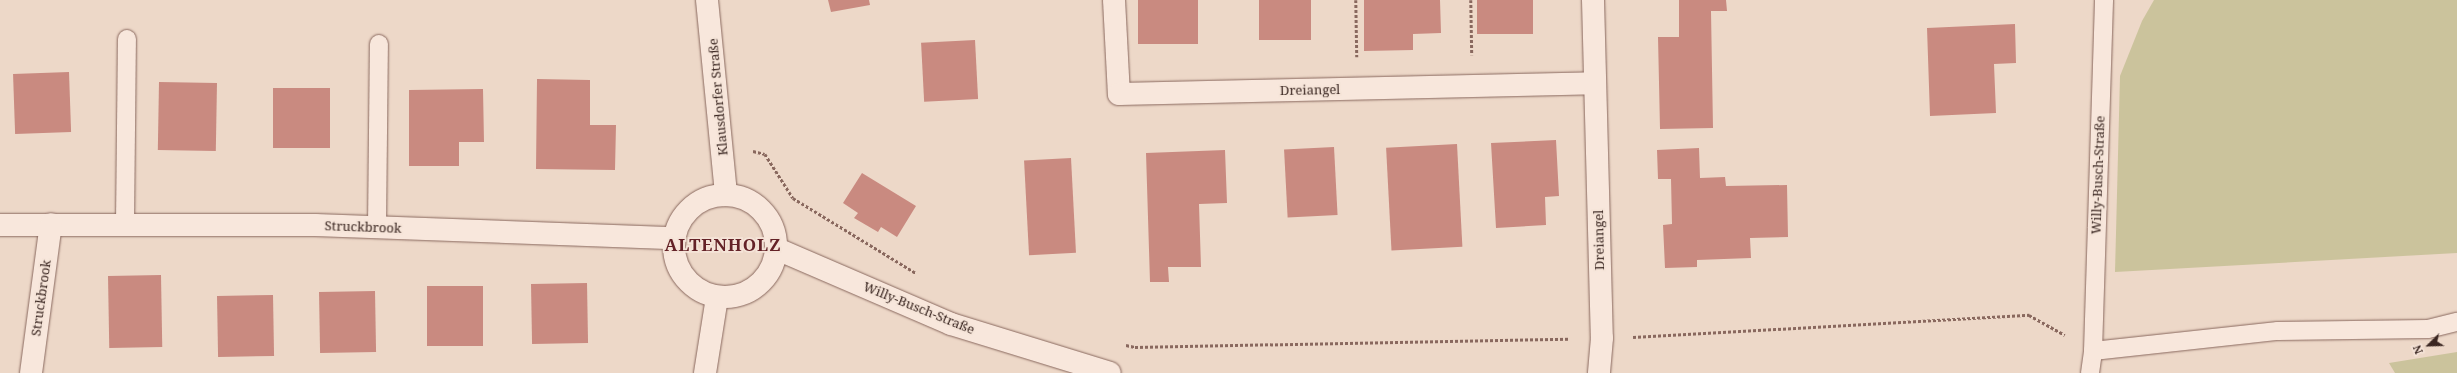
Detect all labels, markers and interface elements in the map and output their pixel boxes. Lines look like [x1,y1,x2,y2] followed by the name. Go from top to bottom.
[705,38,731,156] street label: Klausdorfer Straße
[1280,82,1340,98] street label: Dreiangel
[2088,115,2108,235] street label: Willy-Busch-Straße
[1591,210,1607,270] street label: Dreiangel
[324,218,402,236] street label: Struckbrook
[664,235,782,255] district label: ALTENHOLZ
[28,259,54,337] street label: Struckbrook
[861,279,977,337] street label: Willy-Busch-Straße
[2409,325,2449,365] north arrow
[2409,343,2426,357] text: N

